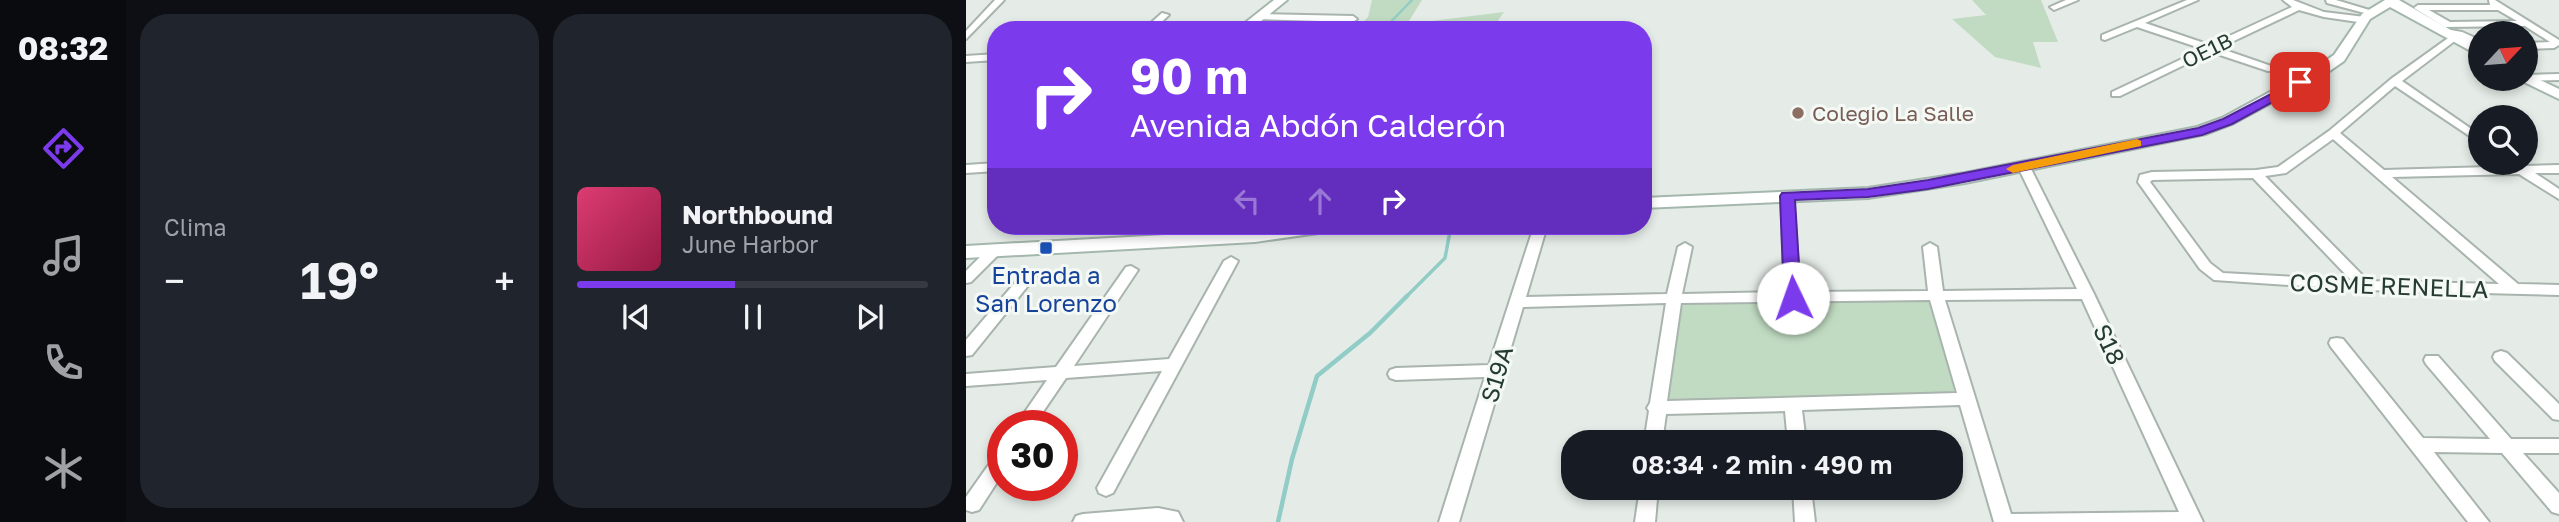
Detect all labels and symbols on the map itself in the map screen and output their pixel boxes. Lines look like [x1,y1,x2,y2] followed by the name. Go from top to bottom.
[2468,21,2538,91] north arrow
[2178,27,2236,73] street label: OE1B
[2270,52,2330,112] pin
[1812,100,1974,126] place label: Colegio La Salle
[1790,105,1806,121] marker: Colegio La Salle
[1038,240,1054,256] marker: Entrada a San Lorenzo
[975,260,1117,317] place label: Entrada a San Lorenzo
[1756,261,1830,335] position arrow
[2289,267,2489,303] street label: COSME RENELLA
[2088,319,2132,369] street label: S18
[1474,342,1518,406] street label: S19A
[987,410,1078,501] speed limit sign: 30

